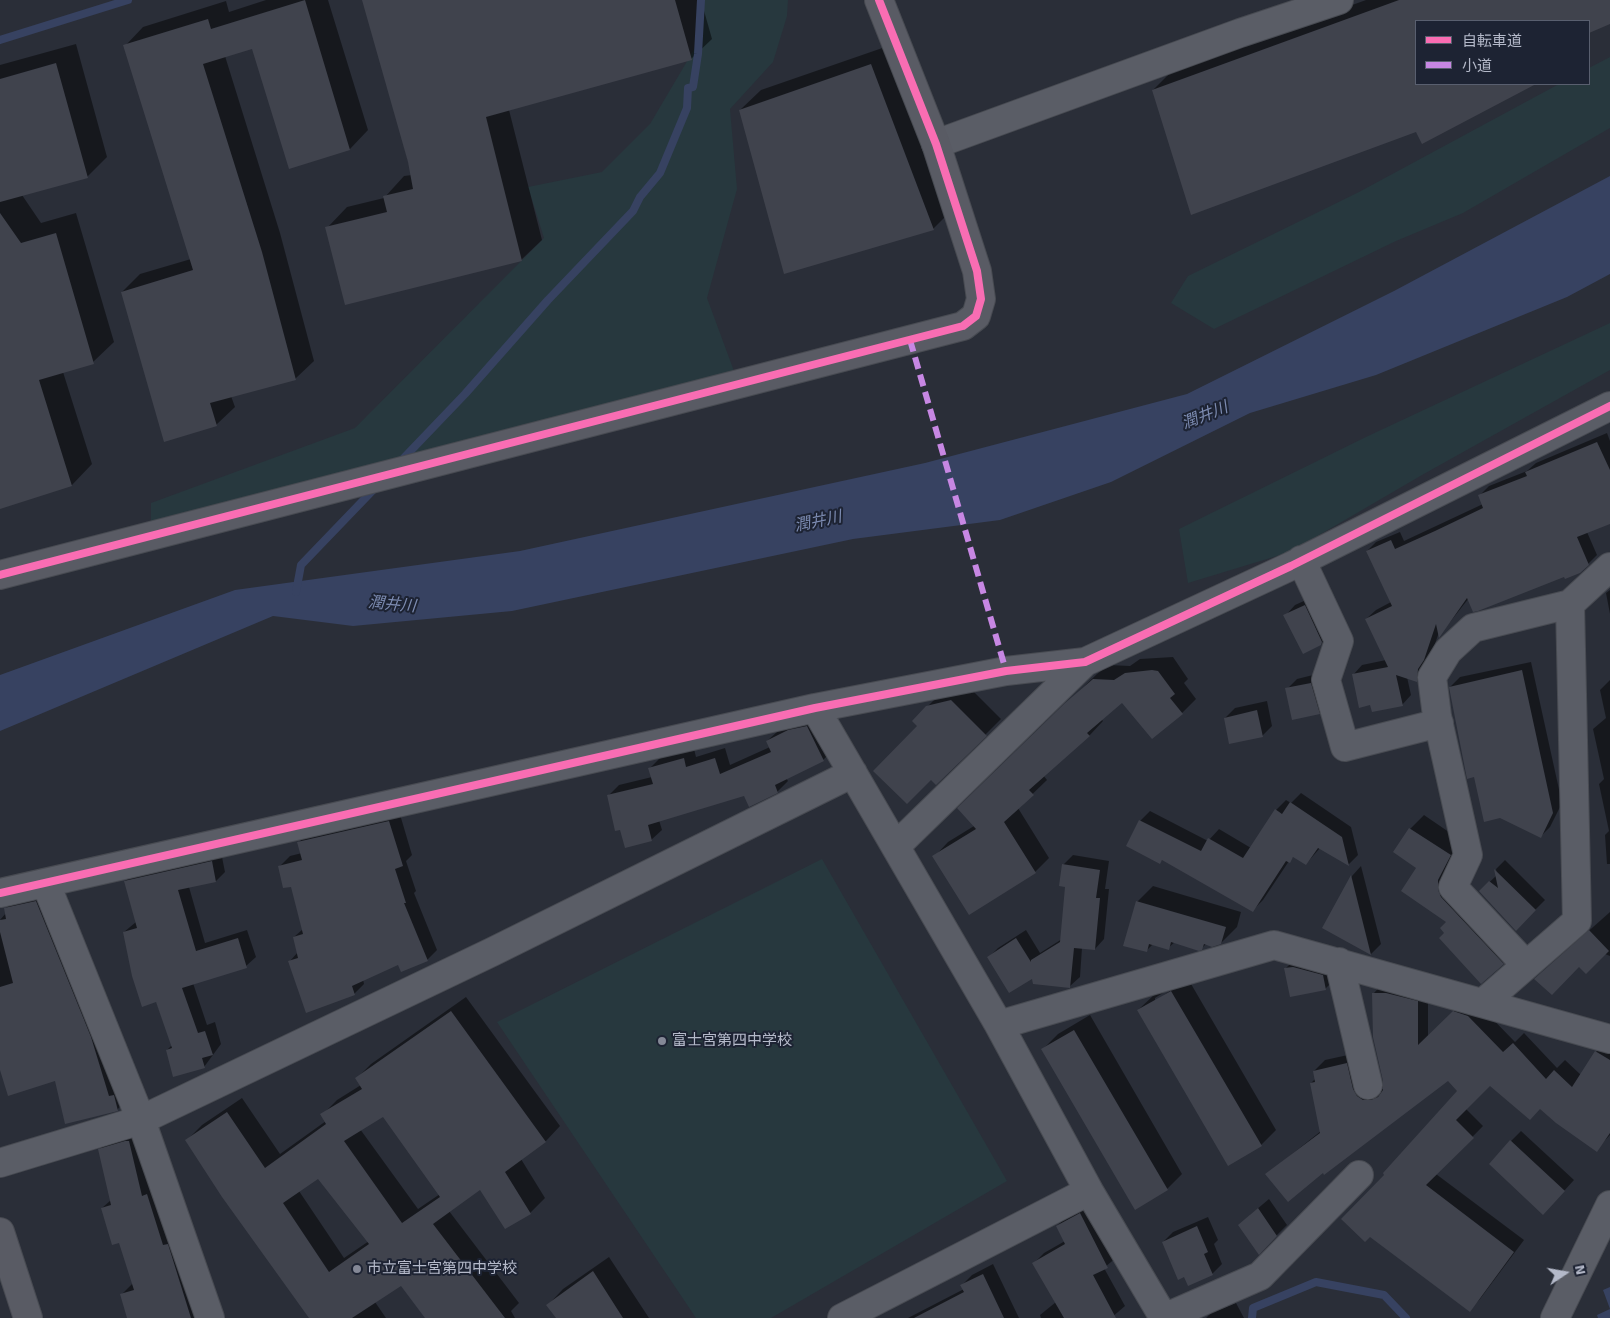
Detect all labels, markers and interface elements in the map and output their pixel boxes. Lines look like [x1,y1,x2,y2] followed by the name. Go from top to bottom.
[1415,20,1590,85] legend
[1462,32,1522,50] text: 自転車道
[1462,57,1492,75] text: 小道
[1179,398,1231,434] water label: 潤井川
[793,508,843,536] water label: 潤井川
[367,593,417,617] water label: 潤井川
[672,1032,792,1050] place label: 富士宮第四中学校
[656,1035,668,1047] marker: 富士宮第四中学校
[1540,1248,1590,1298] north arrow
[367,1260,517,1278] place label: 市立富士宮第四中学校
[351,1263,363,1275] marker: 市立富士宮第四中学校
[1571,1263,1589,1276] text: N

